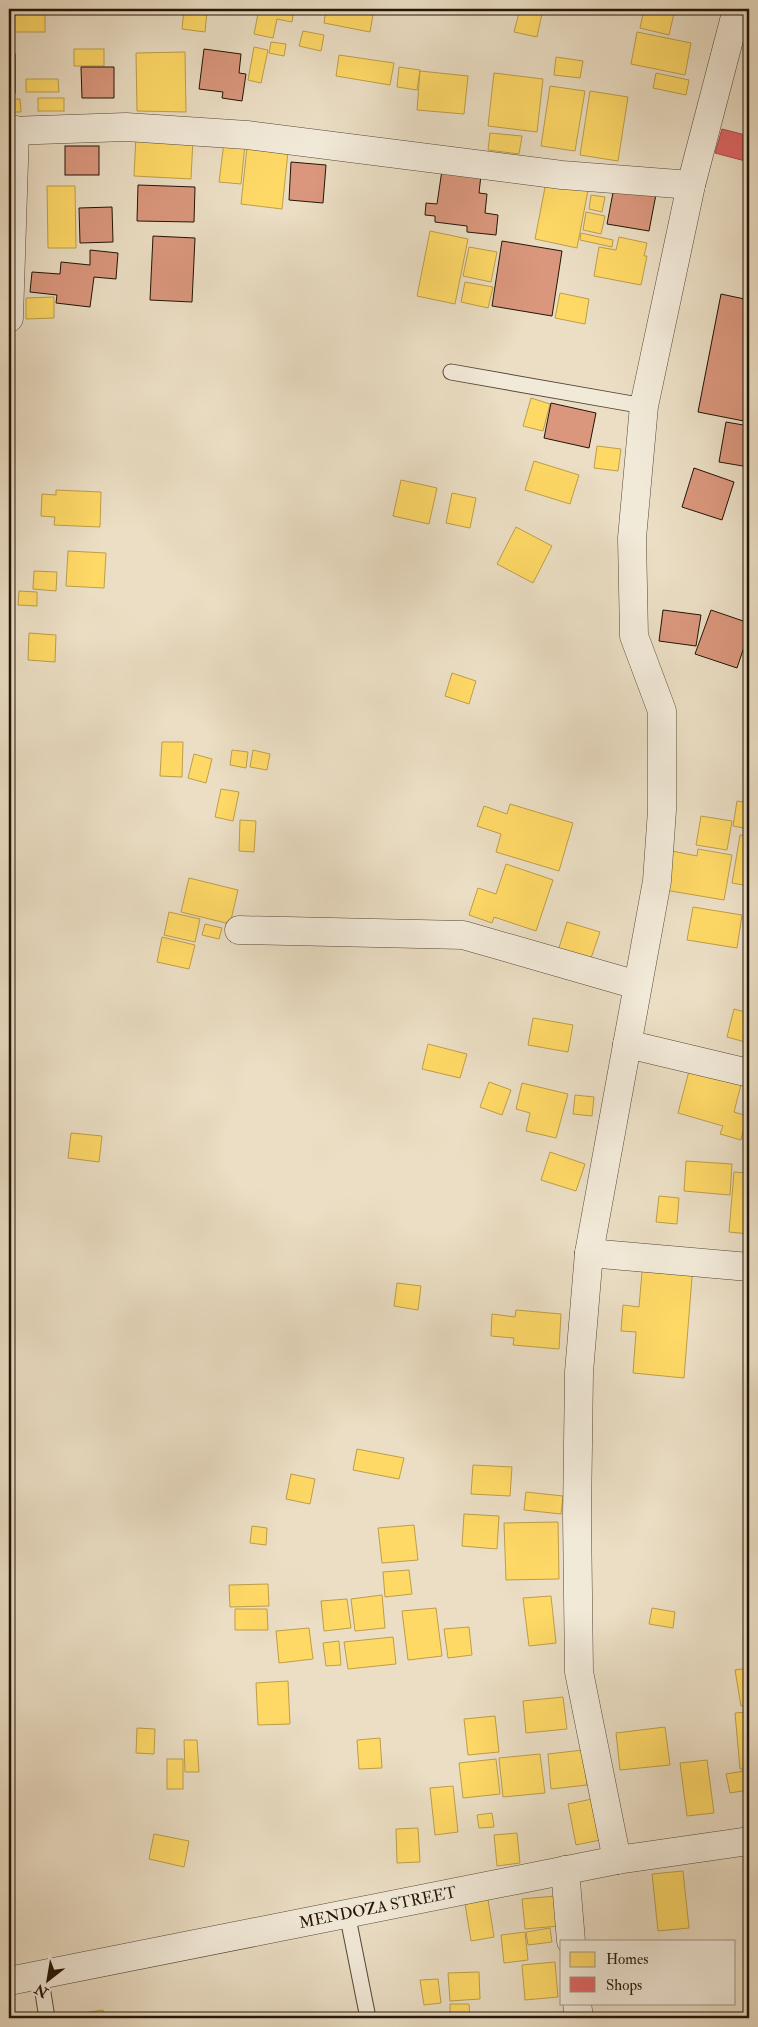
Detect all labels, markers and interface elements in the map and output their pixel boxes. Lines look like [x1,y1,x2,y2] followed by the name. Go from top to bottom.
[297,1882,458,1933] street label: MENDOZA STREET
[560,1940,736,2004] legend
[606,1950,648,1969] text: Homes
[22,1954,72,2004] north arrow
[606,1976,642,1996] text: Shops
[31,1980,52,2002] text: N

